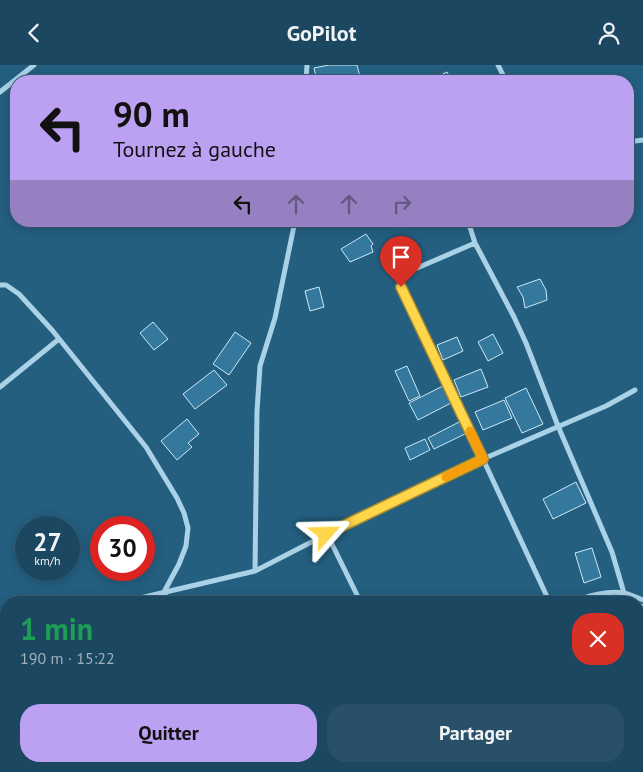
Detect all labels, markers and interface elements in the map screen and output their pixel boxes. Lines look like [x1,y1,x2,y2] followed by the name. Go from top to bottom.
[20,19,48,47] icon: back
[287,19,356,47] text: GoPilot
[595,19,623,47] icon: person
[113,91,190,137] text: 90 m
[30,95,95,160] icon: left
[113,135,276,163] text: Tournez à gauche
[229,190,257,218] icon: left
[282,190,310,218] icon: ahead
[335,190,363,218] icon: ahead
[388,190,416,218] icon: right
[380,236,422,287] pin
[387,243,415,271] icon: arrive
[299,507,351,559] position arrow
[90,516,155,581] speed limit sign: 30
[33,526,62,558] text: 27
[34,553,61,568] text: km/h
[20,609,93,648] text: 1 min
[572,613,624,665] button: close
[20,648,115,668] text: 190 m · 15:22
[20,704,317,762] button: Quitter
[327,704,624,762] button: Partager

